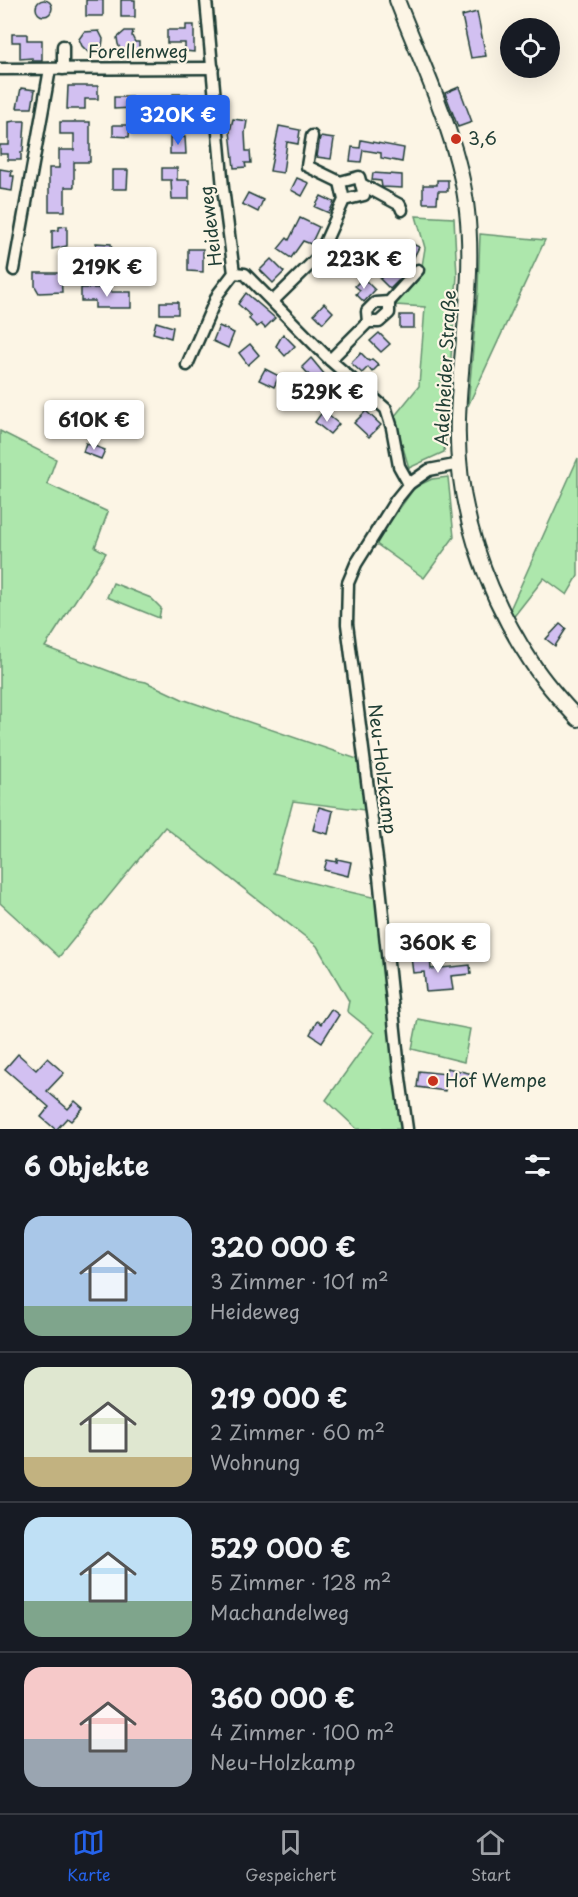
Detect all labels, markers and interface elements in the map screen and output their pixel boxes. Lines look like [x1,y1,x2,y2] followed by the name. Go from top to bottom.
[500,18,560,78] map controls
[500,18,560,78] button: locate
[88,37,188,64] street label: Forellenweg
[129,95,227,146] pin: 320K €
[140,99,216,129] text: 320K €
[468,124,497,151] place label: 3,6
[449,132,463,146] marker: 3,6
[191,184,228,268] street label: Heideweg
[315,239,413,290] pin: 223K €
[326,243,402,273] text: 223K €
[58,247,156,298] pin: 219K €
[72,251,142,281] text: 219K €
[427,289,462,447] street label: Adelheider Straße
[278,372,376,423] pin: 529K €
[290,376,364,406] text: 529K €
[45,400,143,451] pin: 610K €
[58,404,130,434] text: 610K €
[362,702,405,835] street label: Neu-Holzkamp
[389,923,487,974] pin: 360K €
[399,927,477,957] text: 360K €
[445,1066,547,1093] place label: Hof Wempe
[426,1074,440,1088] marker: Hof Wempe
[24,1146,149,1185] text: 6 Objekte
[521,1149,554,1182] icon: filters
[210,1227,356,1266] text: 320 000 €
[72,1240,144,1312] icon: home
[210,1266,389,1296] text: 3 Zimmer · 101 m²
[210,1296,300,1326] text: Heideweg
[210,1378,348,1417] text: 219 000 €
[72,1391,144,1463] icon: home
[210,1417,385,1447] text: 2 Zimmer · 60 m²
[210,1447,300,1477] text: Wohnung
[210,1528,351,1567] text: 529 000 €
[72,1541,144,1613] icon: home
[210,1567,391,1597] text: 5 Zimmer · 128 m²
[210,1597,350,1627] text: Machandelweg
[210,1678,355,1717] text: 360 000 €
[72,1691,144,1763] icon: home
[210,1717,394,1747] text: 4 Zimmer · 100 m²
[210,1747,356,1777] text: Neu-Holzkamp
[67,1826,111,1886] tab: Karte
[245,1826,336,1886] tab: Gespeichert
[471,1826,511,1886] tab: Start

